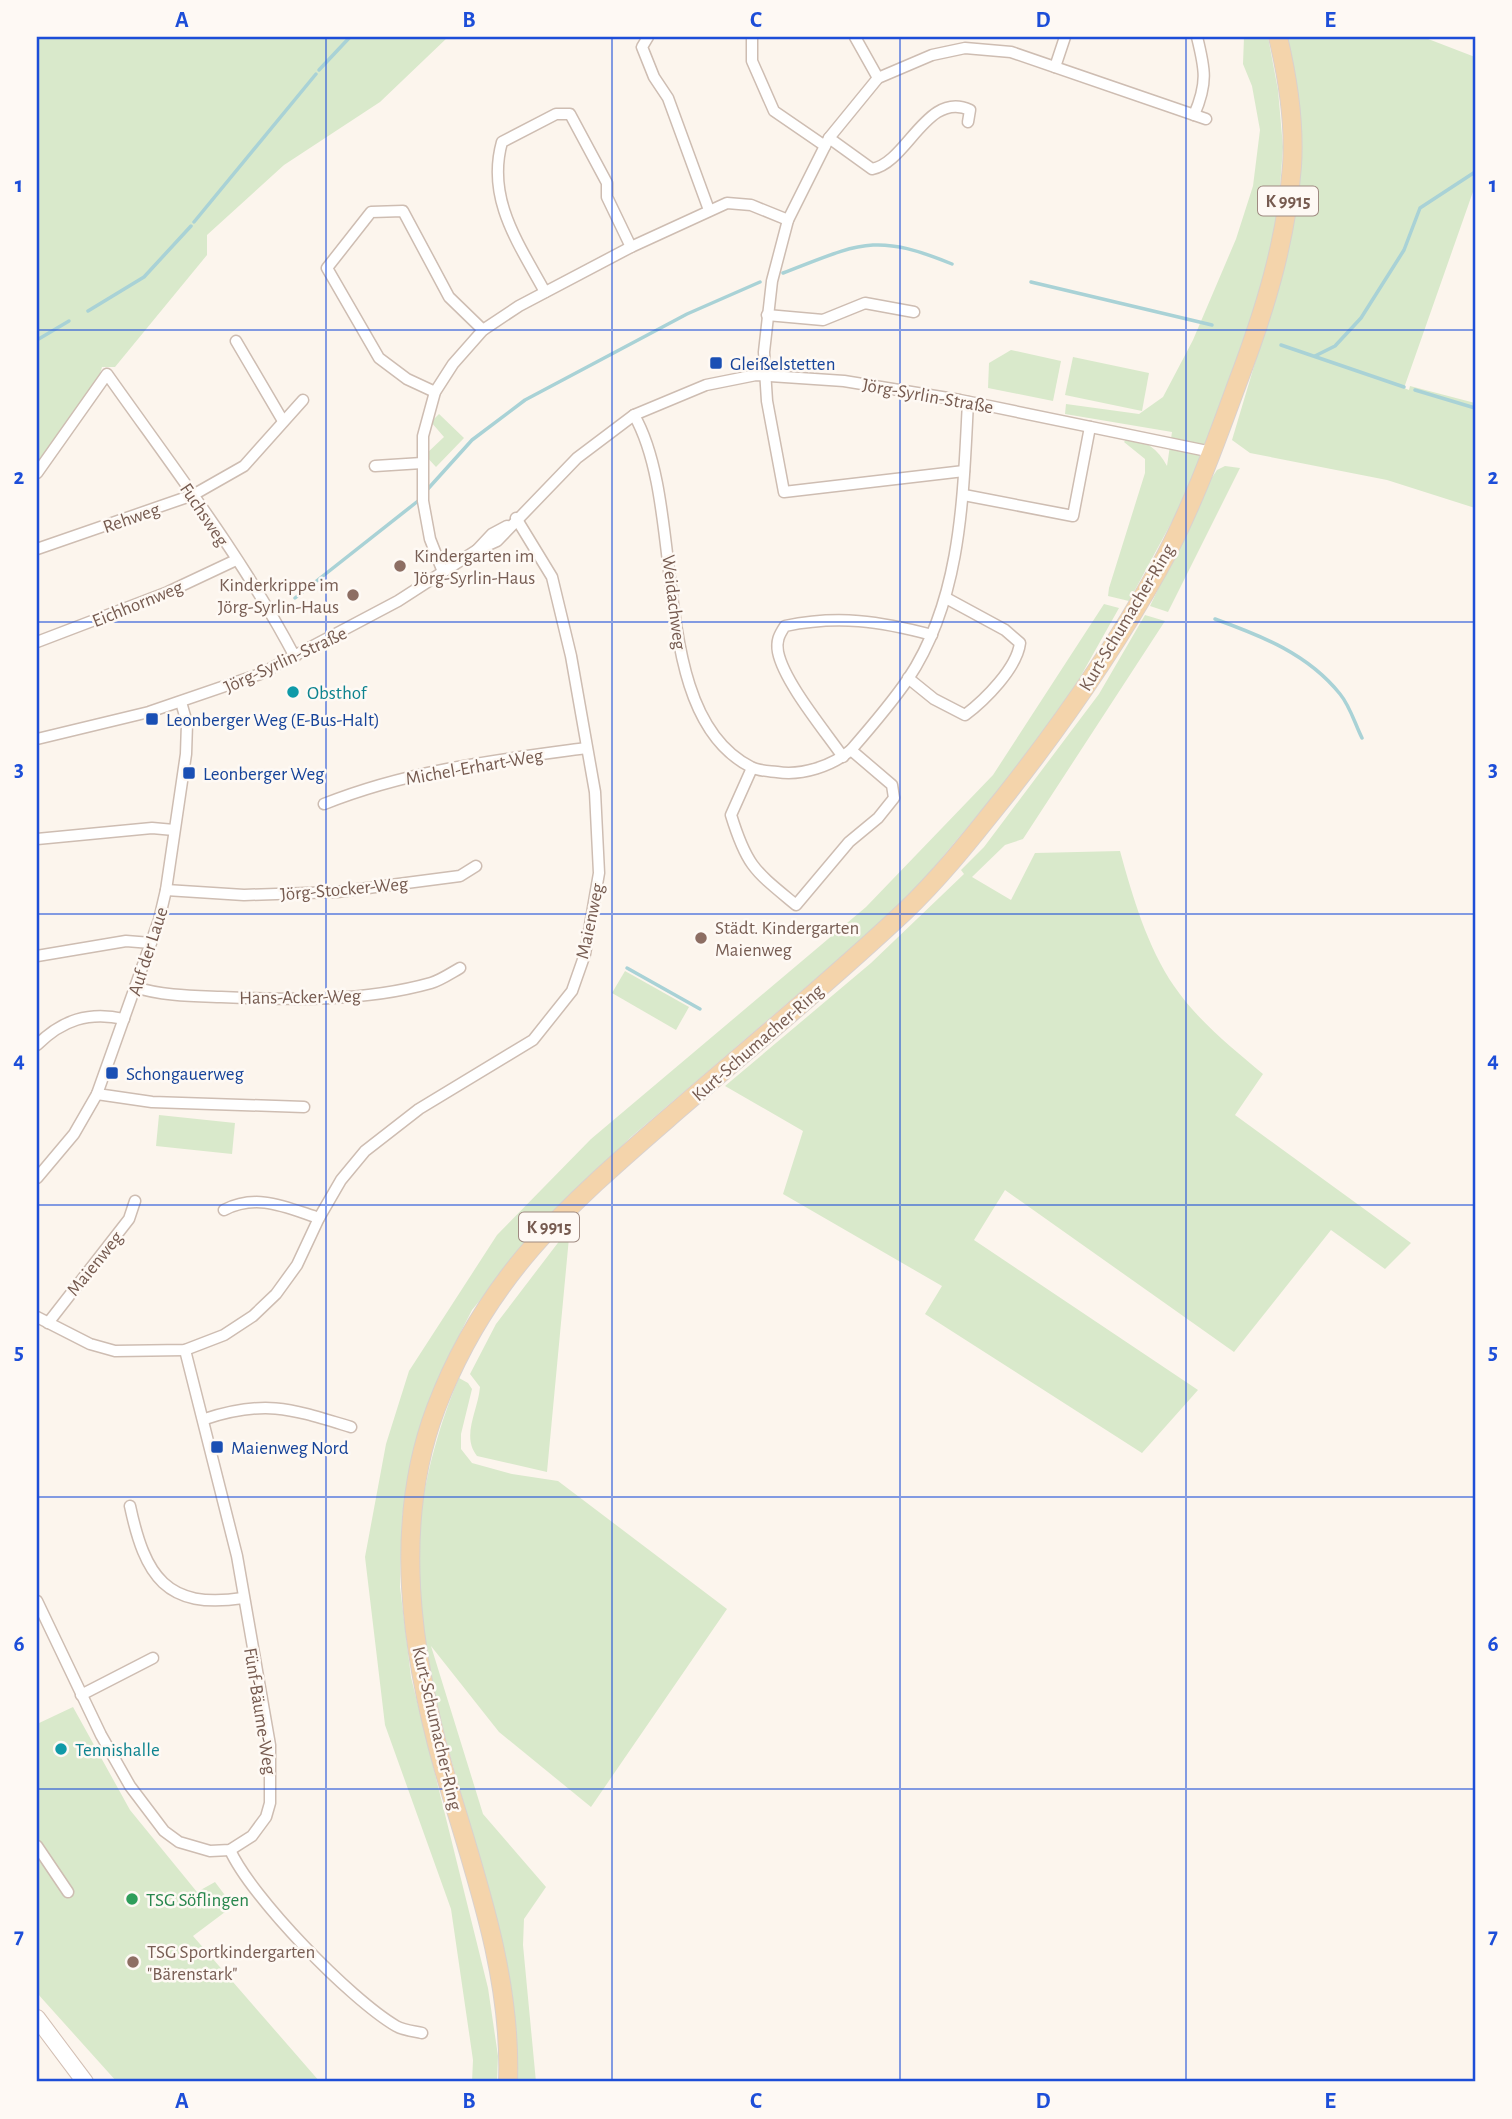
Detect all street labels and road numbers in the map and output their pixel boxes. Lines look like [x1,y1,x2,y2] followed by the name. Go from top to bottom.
[1258,186,1318,216] road number: K 9915
[861,376,995,417] street label: Jörg-Syrlin-Straße
[176,480,232,550] street label: Fuchsweg
[101,500,163,537] street label: Rehweg
[1076,540,1179,694] street label: Kurt-Schumacher-Ring
[658,554,689,651] street label: Weidachweg
[90,577,186,631] street label: Eichhornweg
[221,624,350,697] street label: Jörg-Syrlin-Straße
[404,746,545,789] street label: Michel-Erhart-Weg
[279,874,410,905] street label: Jörg-Stocker-Weg
[573,881,608,961] street label: Maienweg
[125,905,172,998] street label: Auf der Laue
[689,981,828,1105] street label: Kurt-Schumacher-Ring
[239,987,362,1008] street label: Hans-Acker-Weg
[519,1212,579,1242] road number: K 9915
[64,1228,127,1300] street label: Maienweg
[408,1645,465,1813] street label: Kurt-Schumacher-Ring
[240,1646,279,1777] street label: Fünf-Bäume-Weg

